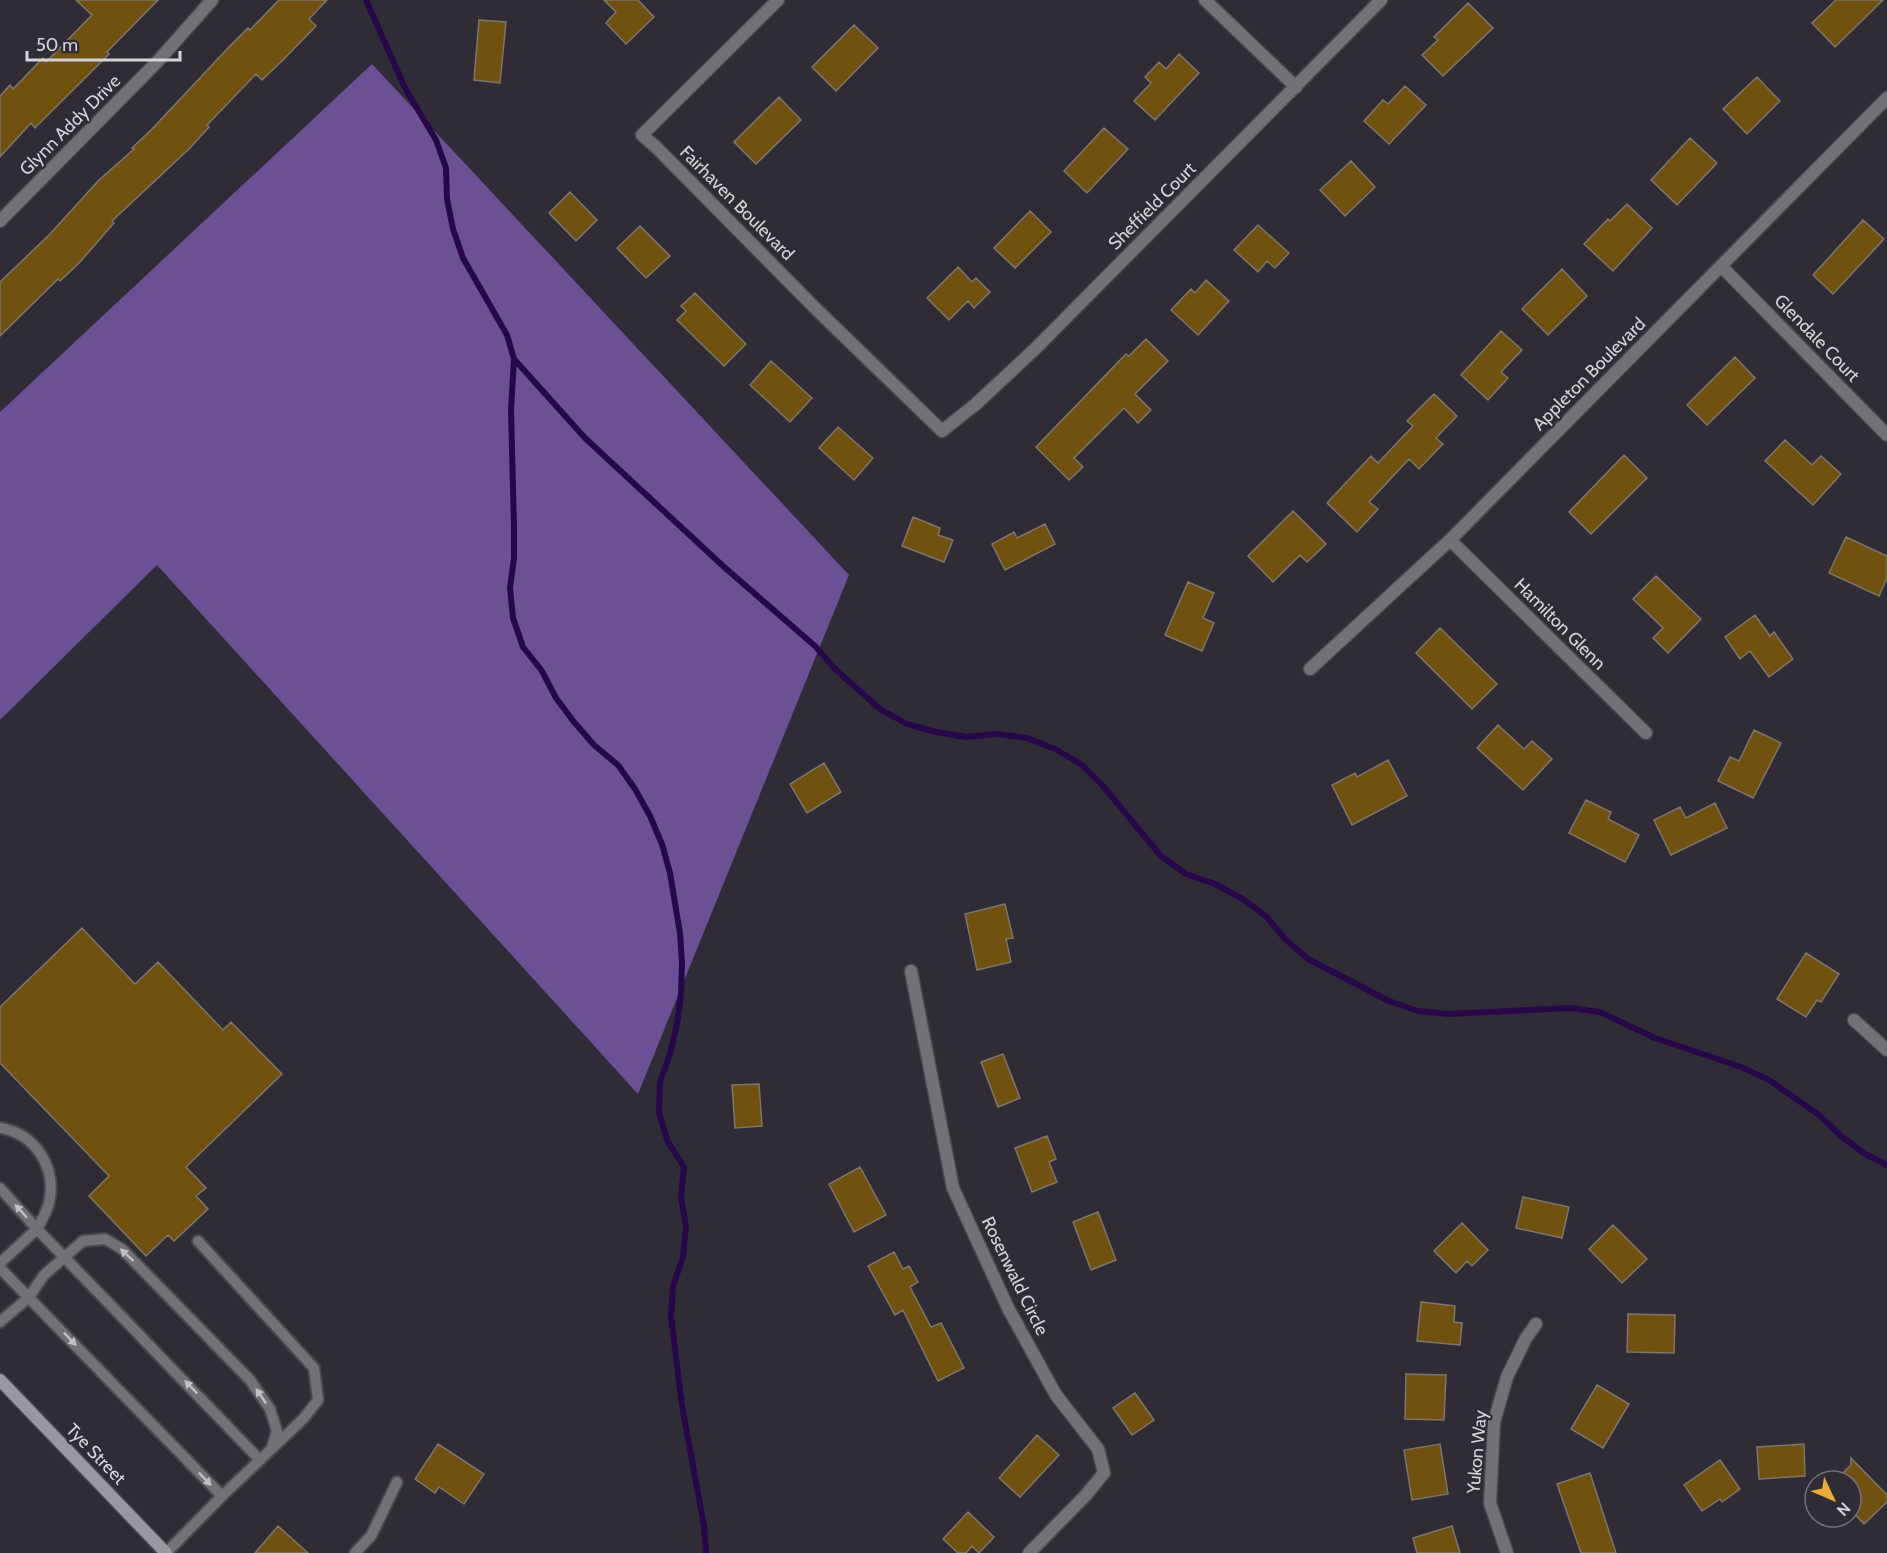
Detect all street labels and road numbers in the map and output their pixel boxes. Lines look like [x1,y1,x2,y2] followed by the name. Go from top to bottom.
[15,70,125,180] street label: Glynn Addy Drive
[675,141,799,265] street label: Fairhaven Boulevard
[1104,158,1200,254] street label: Sheffield Court
[1770,290,1864,386] street label: Glendale Court
[1528,313,1650,435] street label: Appleton Boulevard
[1510,574,1610,674] street label: Hamilton Glenn
[977,1213,1053,1339] street label: Rosenwald Circle
[1462,1409,1492,1496] street label: Yukon Way
[62,1419,130,1489] street label: Tye Street

